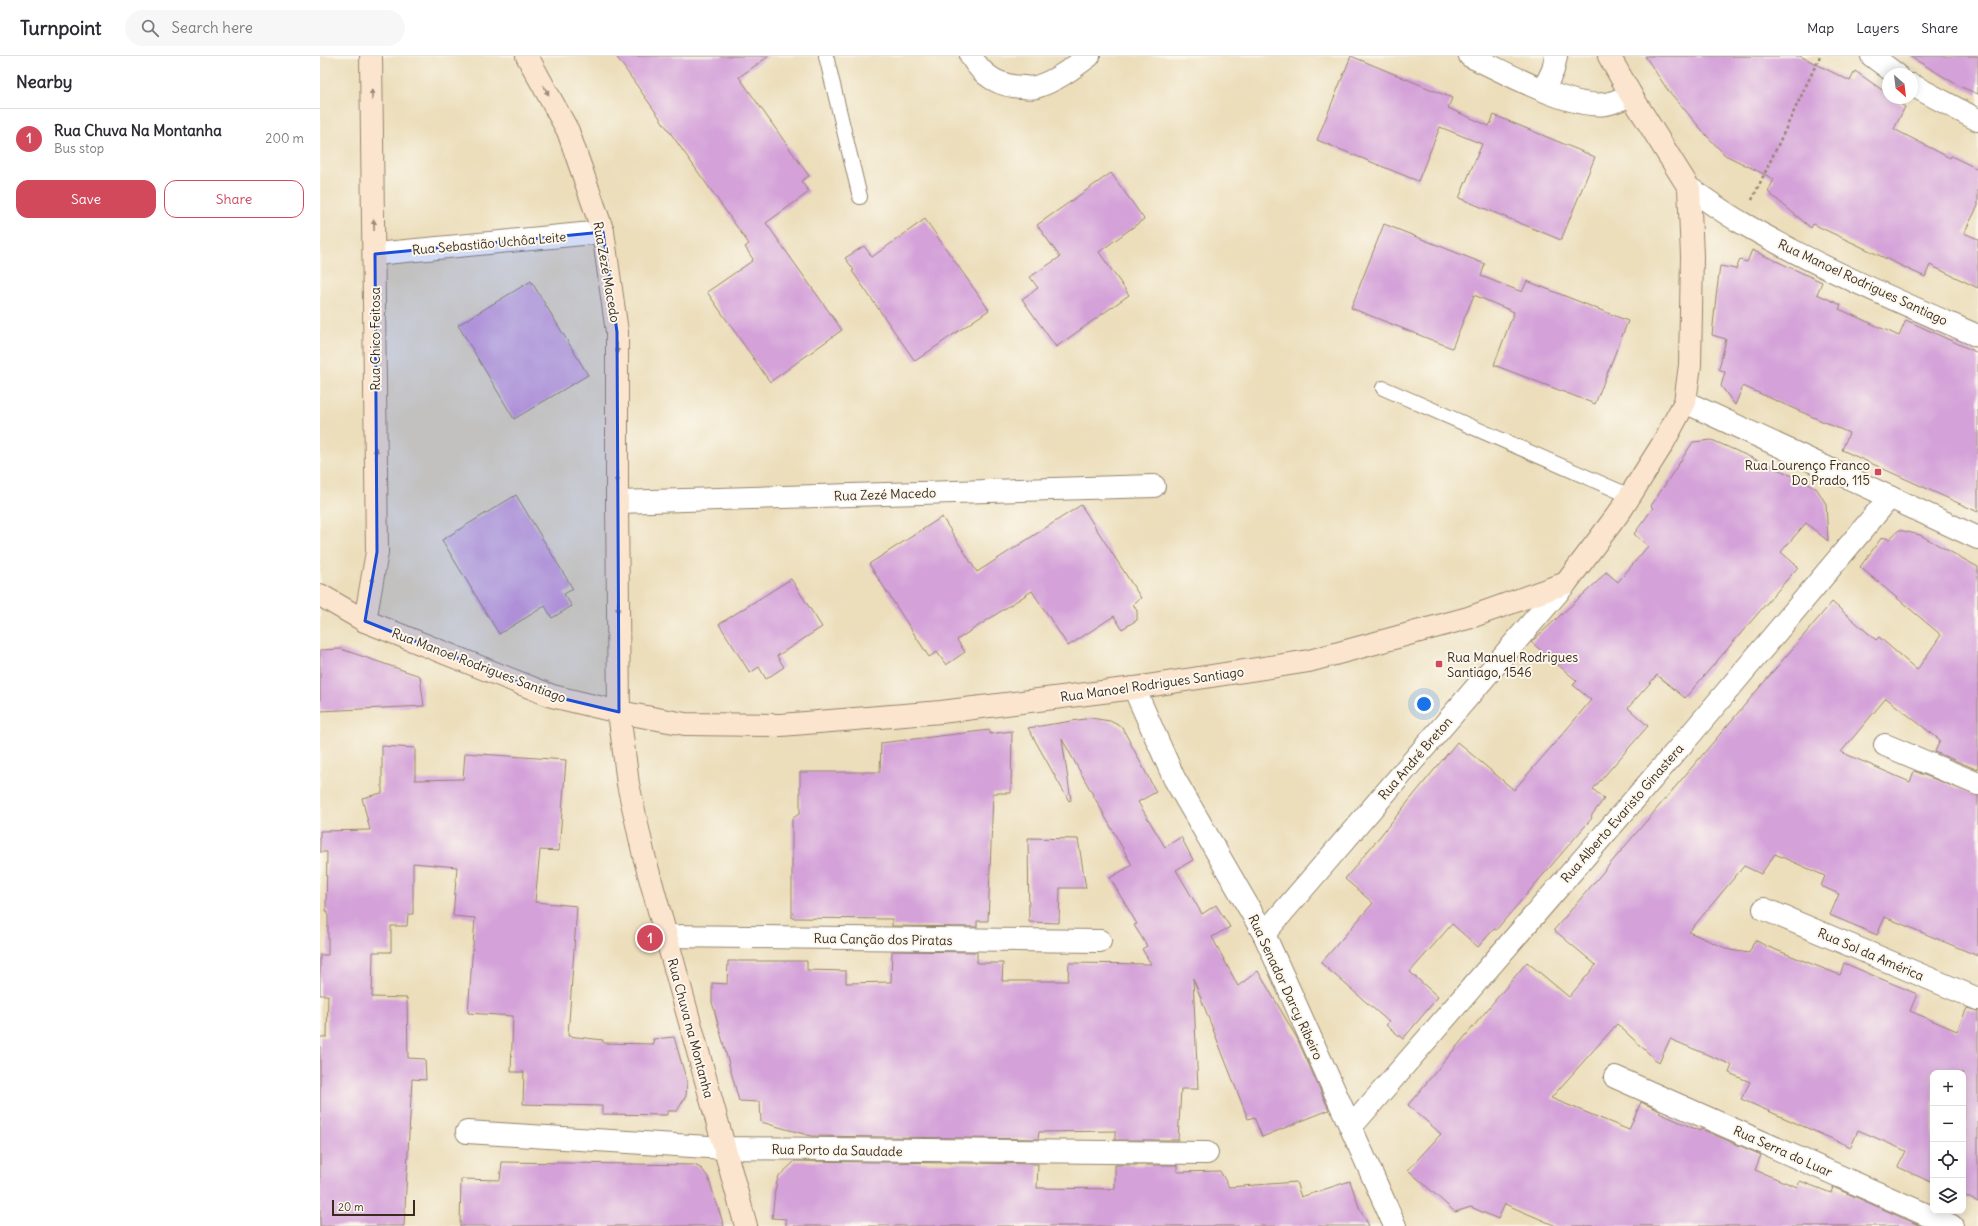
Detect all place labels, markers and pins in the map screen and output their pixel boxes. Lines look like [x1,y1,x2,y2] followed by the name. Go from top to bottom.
[1745,457,1870,489] place label: Rua Lourenço Franco Do Prado, 115
[1873,467,1883,477] marker: Rua Lourenço Franco Do Prado, 115
[1447,649,1578,681] place label: Rua Manuel Rodrigues Santiago, 1546
[1434,659,1444,669] marker: Rua Manuel Rodrigues Santiago, 1546
[637,923,663,953] pin: 1

